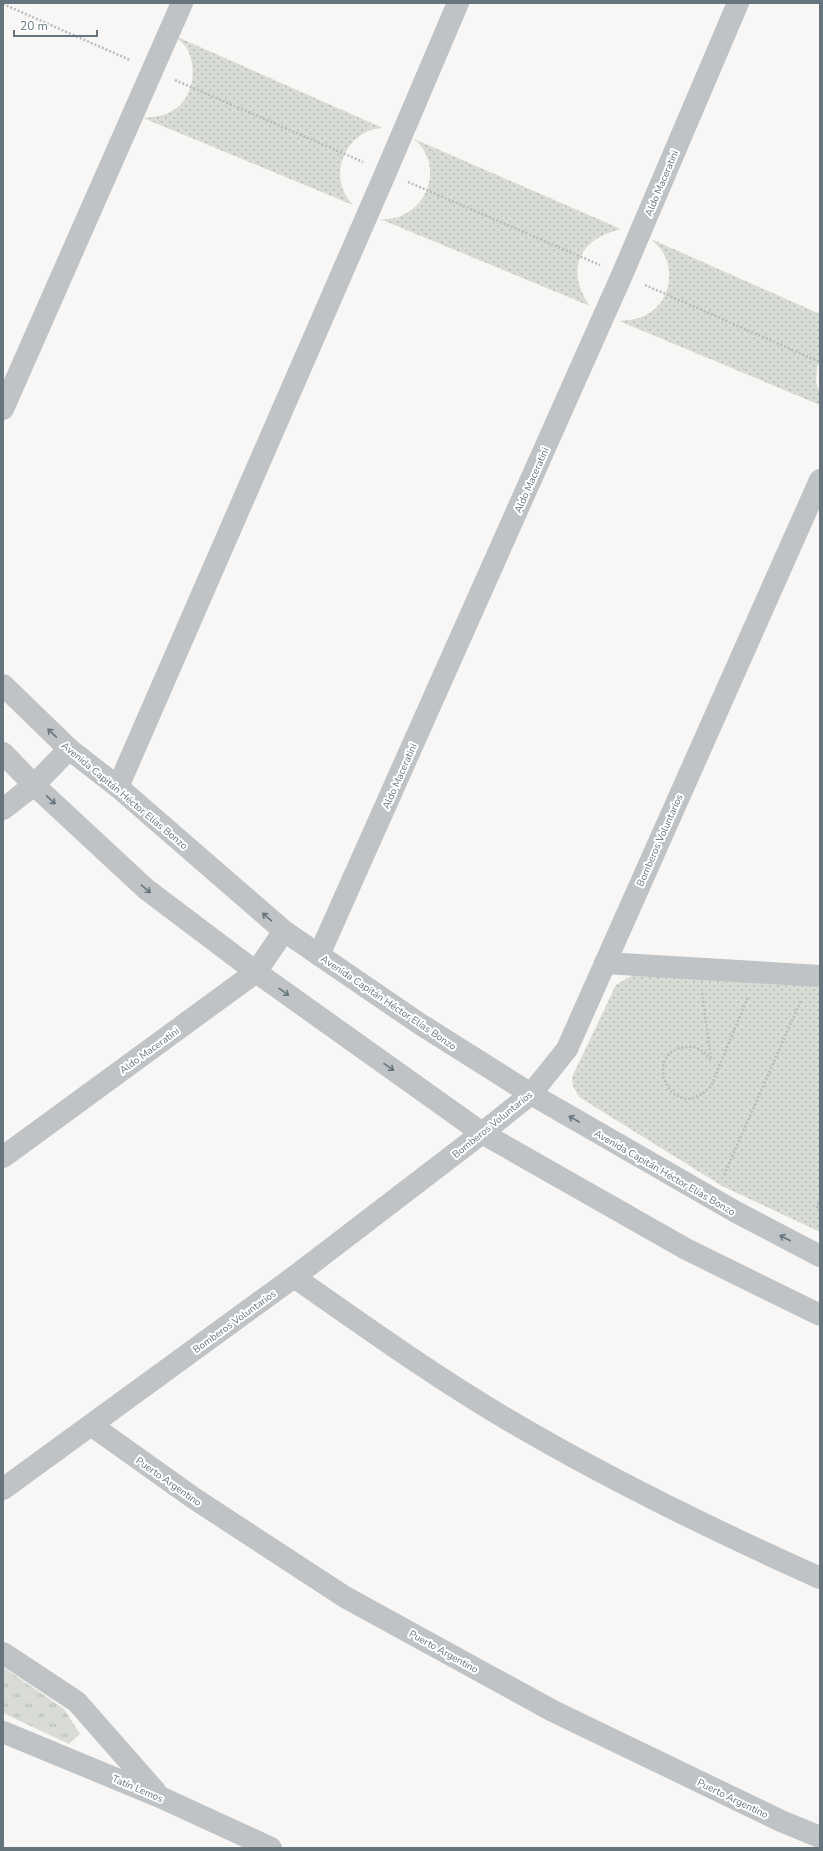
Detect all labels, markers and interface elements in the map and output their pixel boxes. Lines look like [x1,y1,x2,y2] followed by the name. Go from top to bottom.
[14,12,97,38] scale bar
[20,18,48,34] text: 20 m
[642,148,682,219] street label: Aldo Maceratini
[511,445,553,515] street label: Aldo Maceratini
[47,728,57,737] one-way arrow
[58,739,191,853] street label: Avenida Capitán Héctor Elías Bonzo
[379,741,421,811] street label: Aldo Maceratini
[633,792,687,889] street label: Bomberos Voluntarios
[45,796,56,805] one-way arrow
[141,884,151,893] one-way arrow
[262,913,273,922] one-way arrow
[318,952,459,1054] street label: Avenida Capitán Héctor Elías Bonzo
[278,988,289,996] one-way arrow
[117,1024,182,1077] street label: Aldo Maceratini
[384,1063,395,1071] one-way arrow
[449,1088,536,1162] street label: Bomberos Voluntarios
[569,1115,581,1123] one-way arrow
[591,1127,738,1219] street label: Avenida Capitán Héctor Elías Bonzo
[780,1234,792,1241] one-way arrow
[190,1287,279,1357] street label: Bomberos Voluntarios
[133,1454,204,1510] street label: Puerto Argentino
[406,1627,481,1677] street label: Puerto Argentino
[110,1772,165,1806] street label: Tatín Lemos
[695,1776,771,1822] street label: Puerto Argentino

